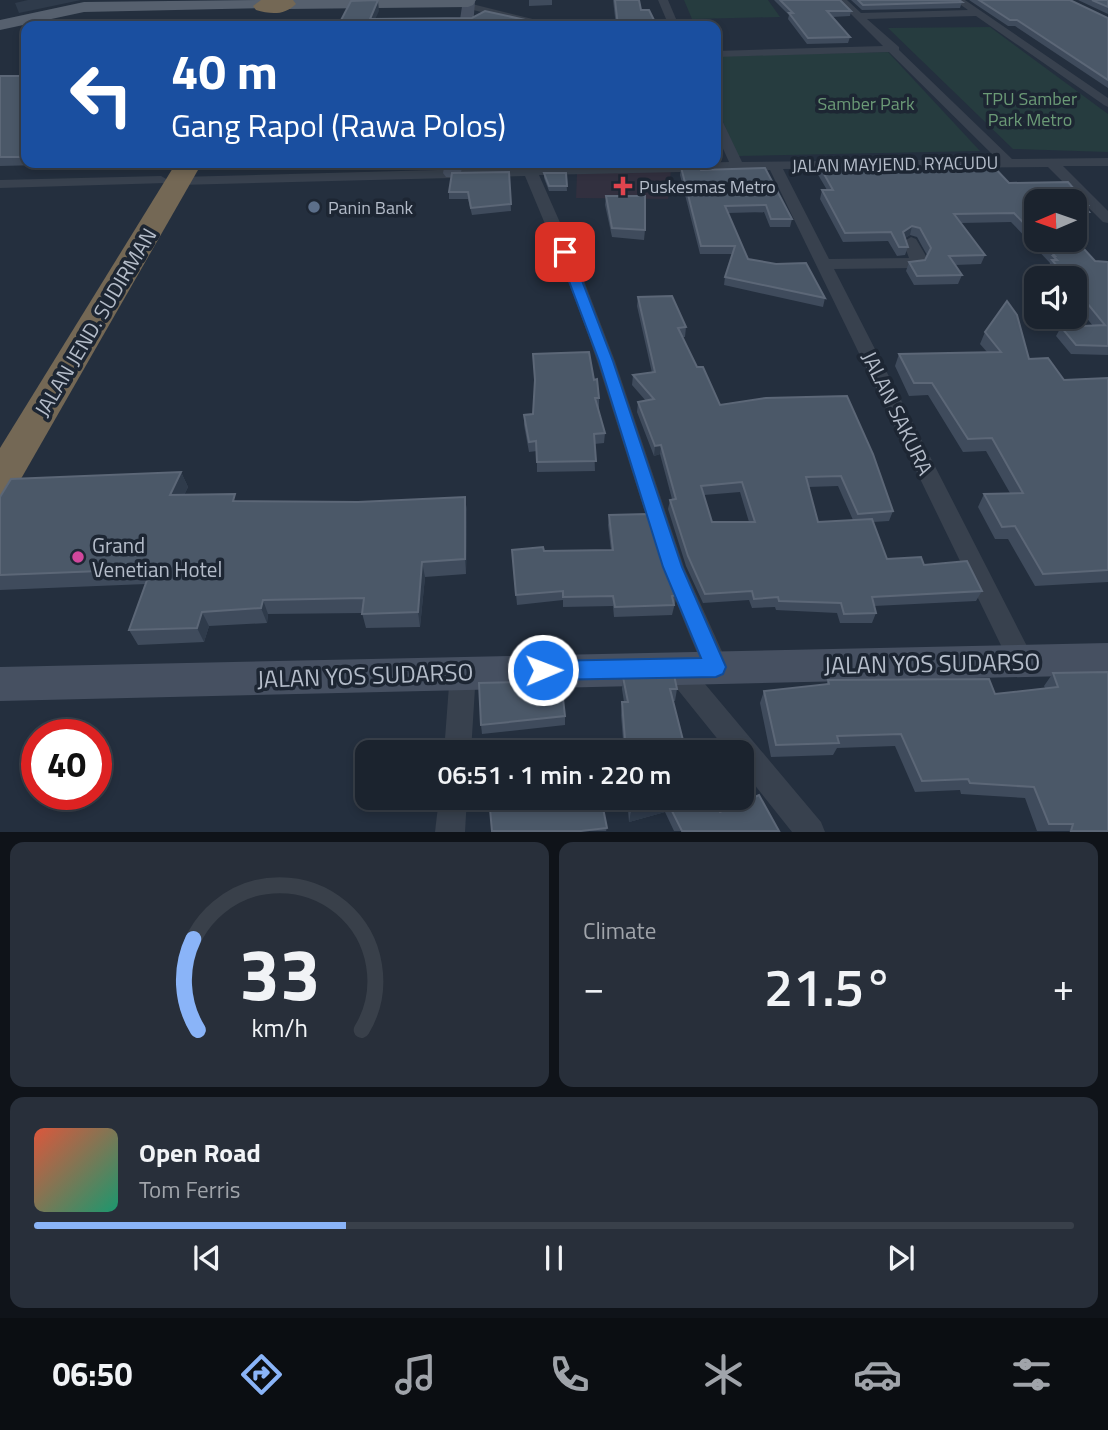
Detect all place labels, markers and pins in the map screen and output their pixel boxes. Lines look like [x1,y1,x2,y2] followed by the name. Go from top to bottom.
[639,173,776,200] place label: Puskesmas Metro
[613,176,633,196] marker: Puskesmas Metro
[328,194,414,221] place label: Panin Bank
[306,199,322,215] marker: Panin Bank
[535,222,595,282] pin
[92,529,222,585] place label: Grand Venetian Hotel
[70,549,86,565] marker: Grand Venetian Hotel

